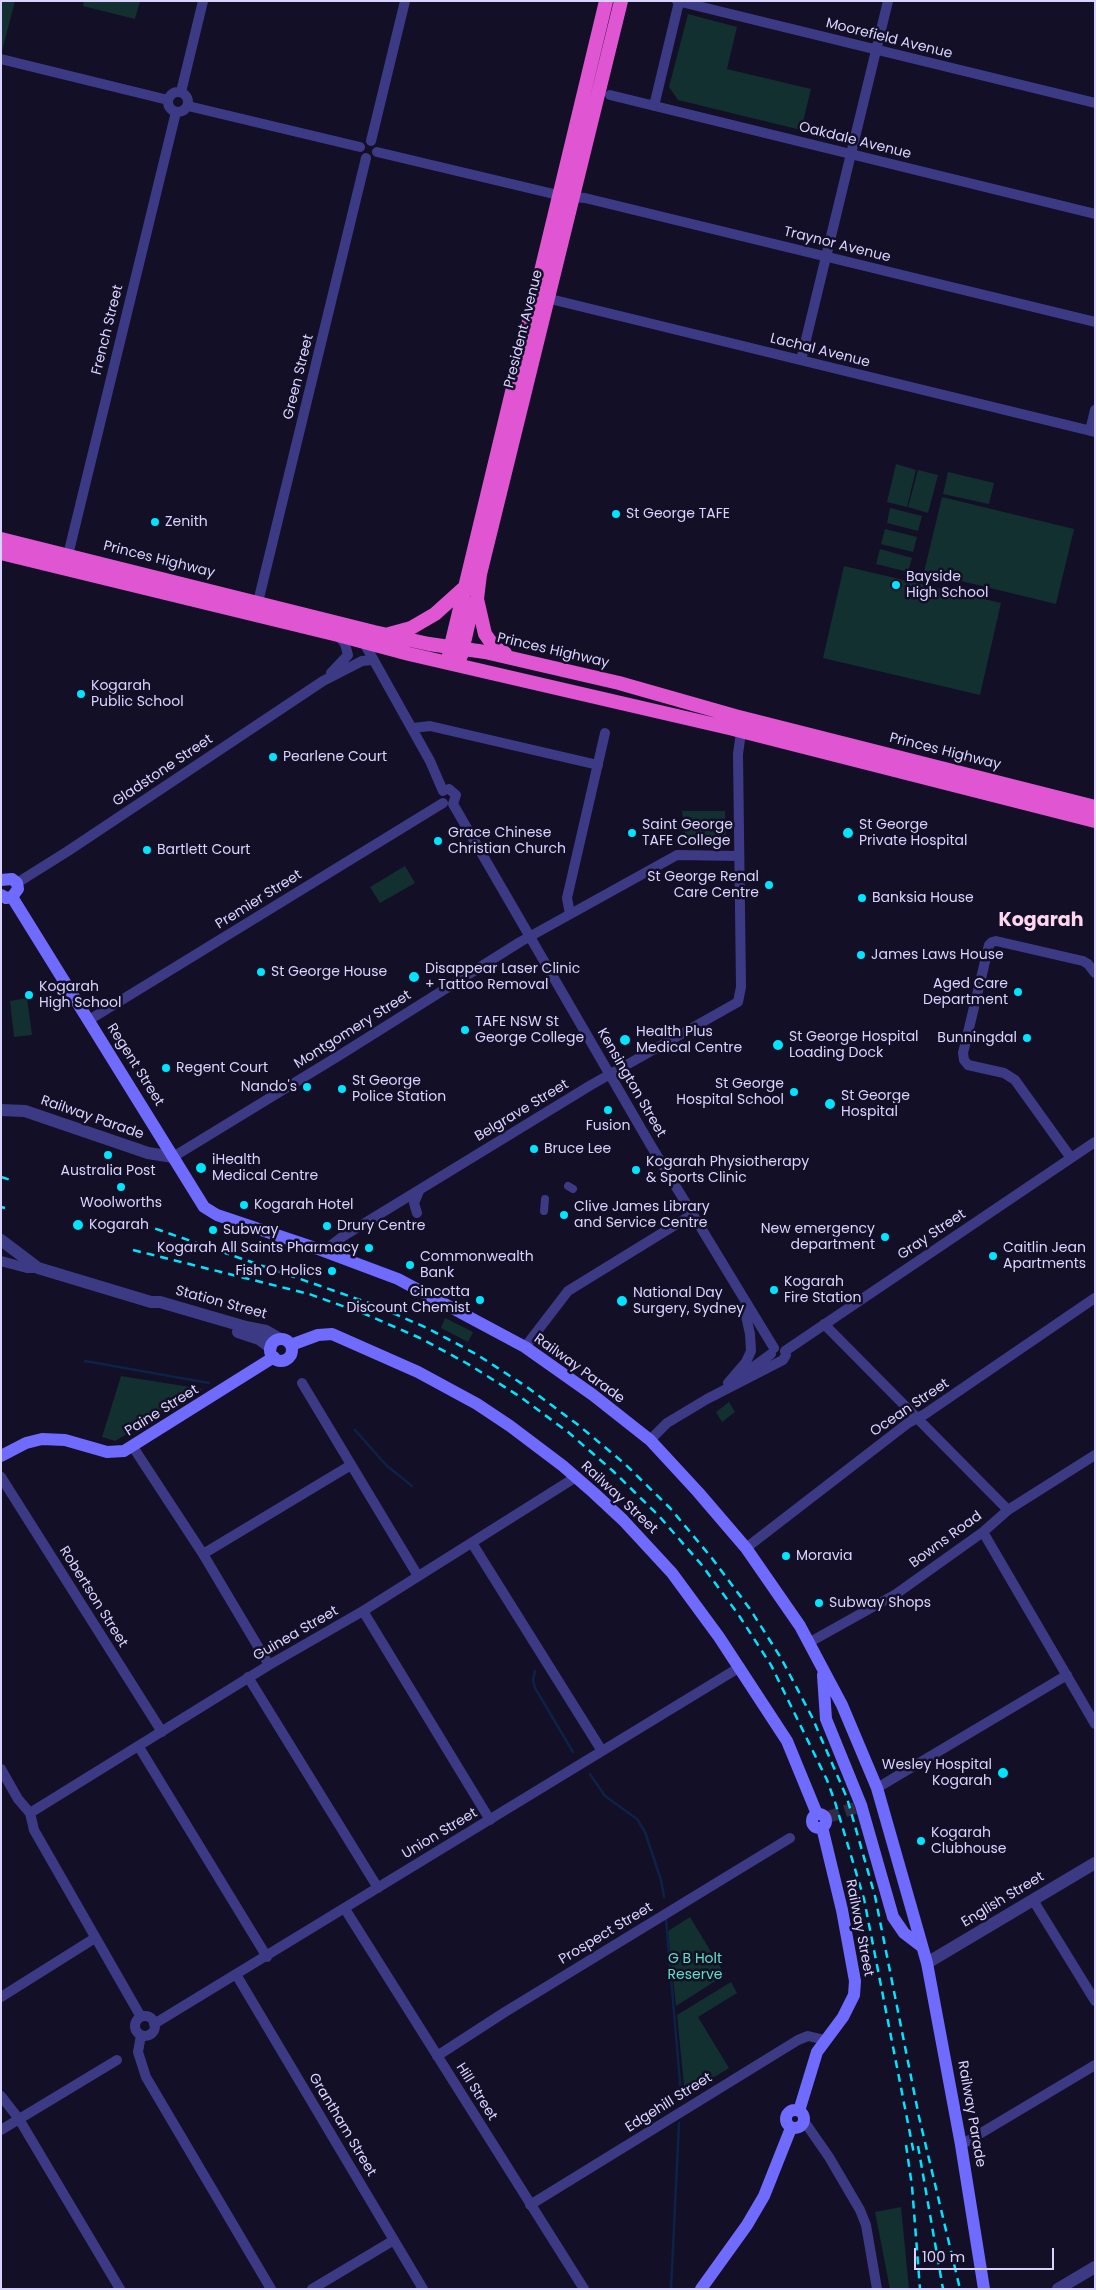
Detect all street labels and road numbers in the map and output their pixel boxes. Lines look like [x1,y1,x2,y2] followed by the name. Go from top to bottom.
[824,15,954,63] street label: Moorefield Avenue
[797,119,913,163] street label: Oakdale Avenue
[782,224,892,266] street label: Traynor Avenue
[501,268,547,390] street label: President Avenue
[89,283,127,377] street label: French Street
[768,330,872,372] street label: Lachal Avenue
[280,333,318,421] street label: Green Street
[101,538,217,582] street label: Princes Highway
[495,630,611,672] street label: Princes Highway
[887,730,1003,774] street label: Princes Highway
[110,731,216,811] street label: Gladstone Street
[213,867,305,933] street label: Premier Street
[292,987,414,1073] street label: Montgomery Street
[103,1021,167,1109] street label: Regent Street
[593,1026,669,1140] street label: Kensington Street
[472,1076,572,1146] street label: Belgrave Street
[38,1093,146,1143] street label: Railway Parade
[895,1206,969,1264] street label: Gray Street
[173,1283,269,1323] street label: Station Street
[530,1331,628,1407] street label: Railway Parade
[867,1375,953,1441] street label: Ocean Street
[122,1382,202,1440] street label: Paine Street
[577,1458,661,1538] street label: Railway Street
[907,1508,985,1572] street label: Bowns Road
[55,1543,131,1651] street label: Robertson Street
[251,1603,341,1665] street label: Guinea Street
[399,1805,481,1863] street label: Union Street
[959,1869,1047,1931] street label: English Street
[841,1878,877,1978] street label: Railway Street
[556,1899,656,1969] street label: Prospect Street
[953,2059,989,2169] street label: Railway Parade
[452,2060,500,2124] street label: Hill Street
[305,2070,379,2180] street label: Grantham Street
[623,2070,715,2136] street label: Edgehill Street

